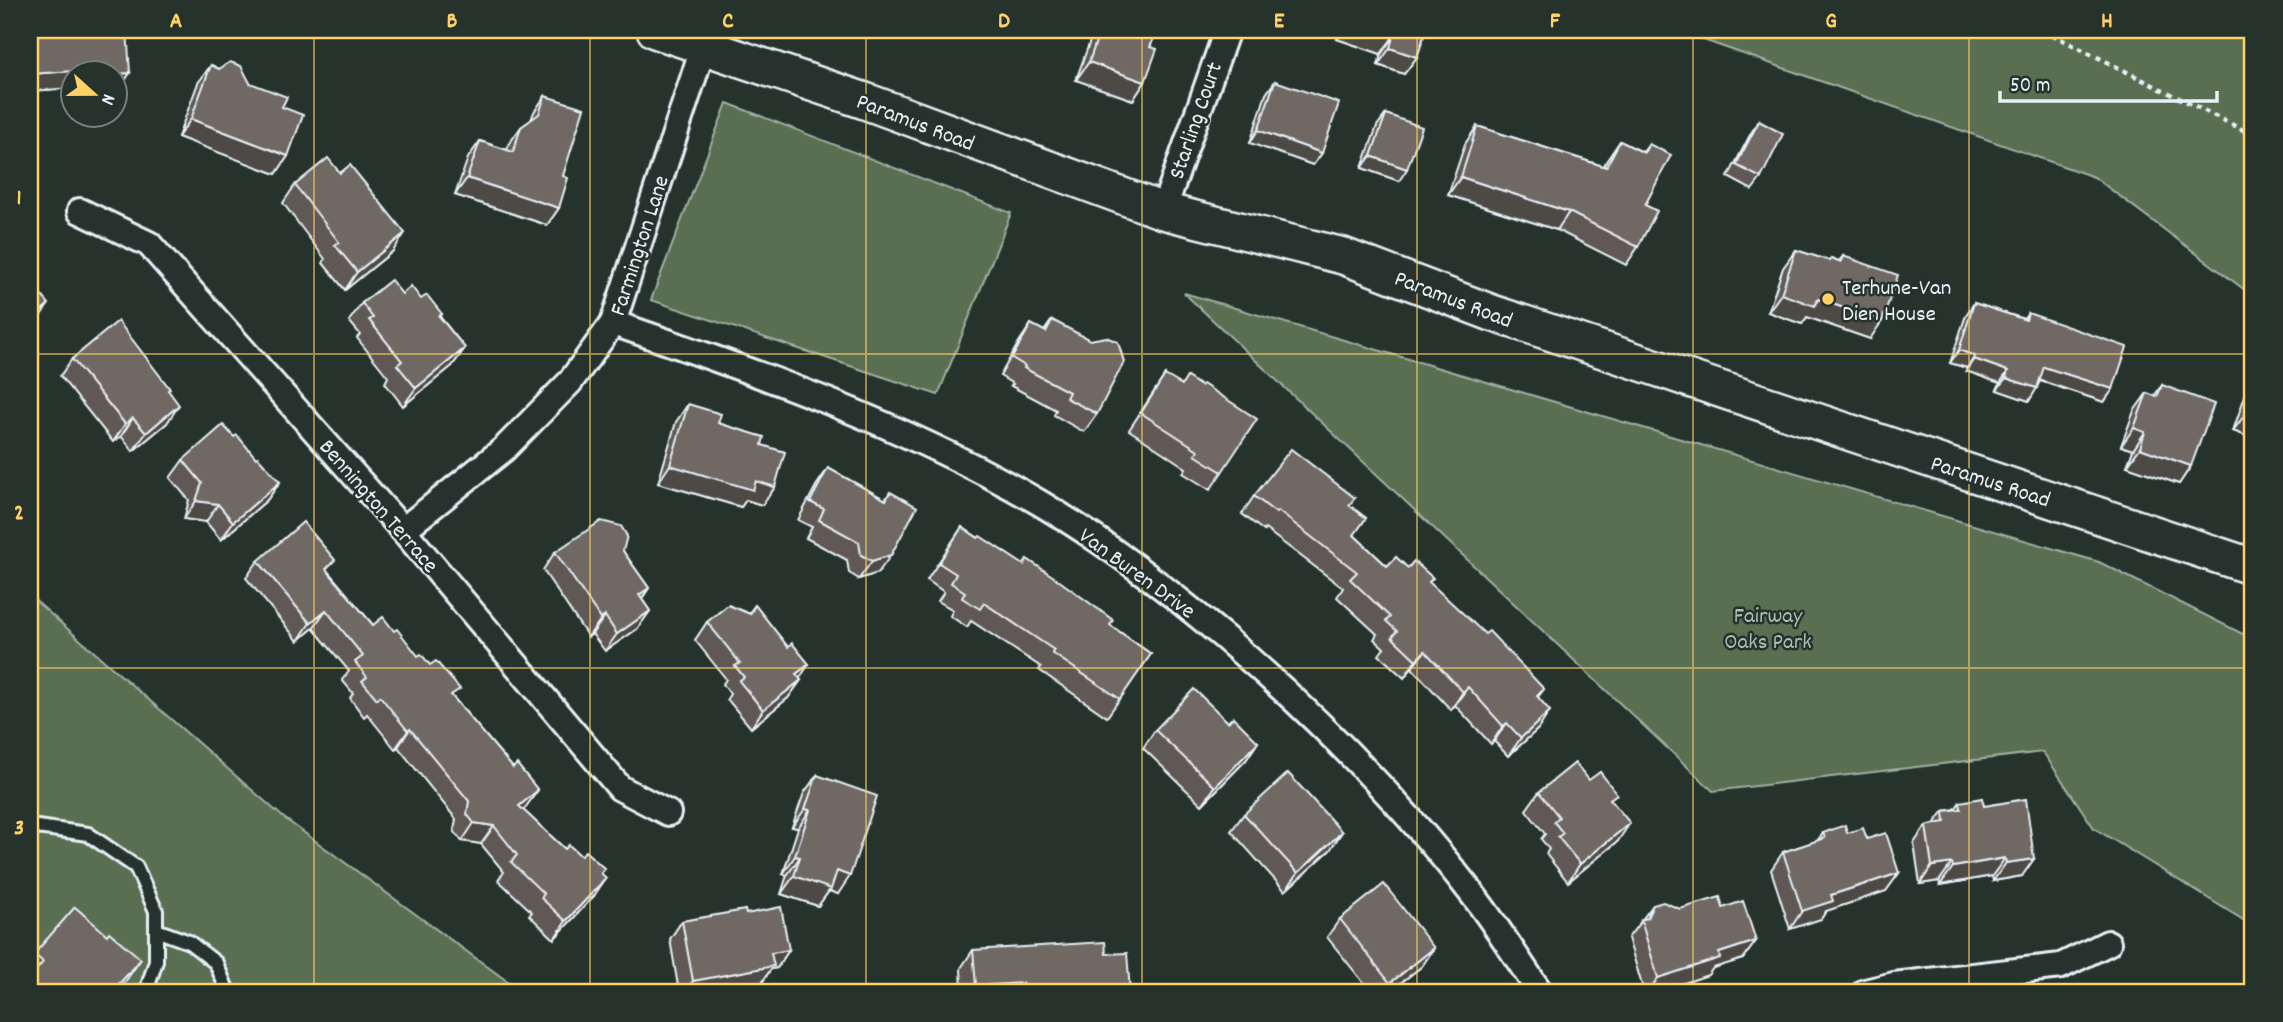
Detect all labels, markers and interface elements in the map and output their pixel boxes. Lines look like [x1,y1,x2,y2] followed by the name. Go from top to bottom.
[170,6,182,39] text: A
[447,6,458,39] text: B
[722,6,734,39] text: C
[998,6,1010,39] text: D
[1274,6,1285,39] text: E
[1550,6,1561,39] text: F
[1825,6,1837,39] text: G
[2101,6,2113,39] text: H
[1162,58,1233,184] street label: Starling Court
[60,60,130,130] north arrow
[2000,60,2216,104] scale bar
[2010,72,2050,102] text: 50 m
[851,87,979,162] street label: Paramus Road
[92,90,121,108] text: N
[603,172,680,321] street label: Farmington Lane
[16,183,22,216] text: 1
[1389,264,1517,339] street label: Paramus Road
[1842,273,1951,332] place label: Terhune-Van Dien House
[1820,291,1836,307] marker: Terhune-Van Dien House
[310,433,445,582] street label: Bennington Terrace
[1926,448,2054,518] street label: Paramus Road
[14,498,24,531] text: 2
[1071,521,1201,629] street label: Van Buren Drive
[1724,601,1812,660] park label: Fairway Oaks Park
[14,813,24,846] text: 3

